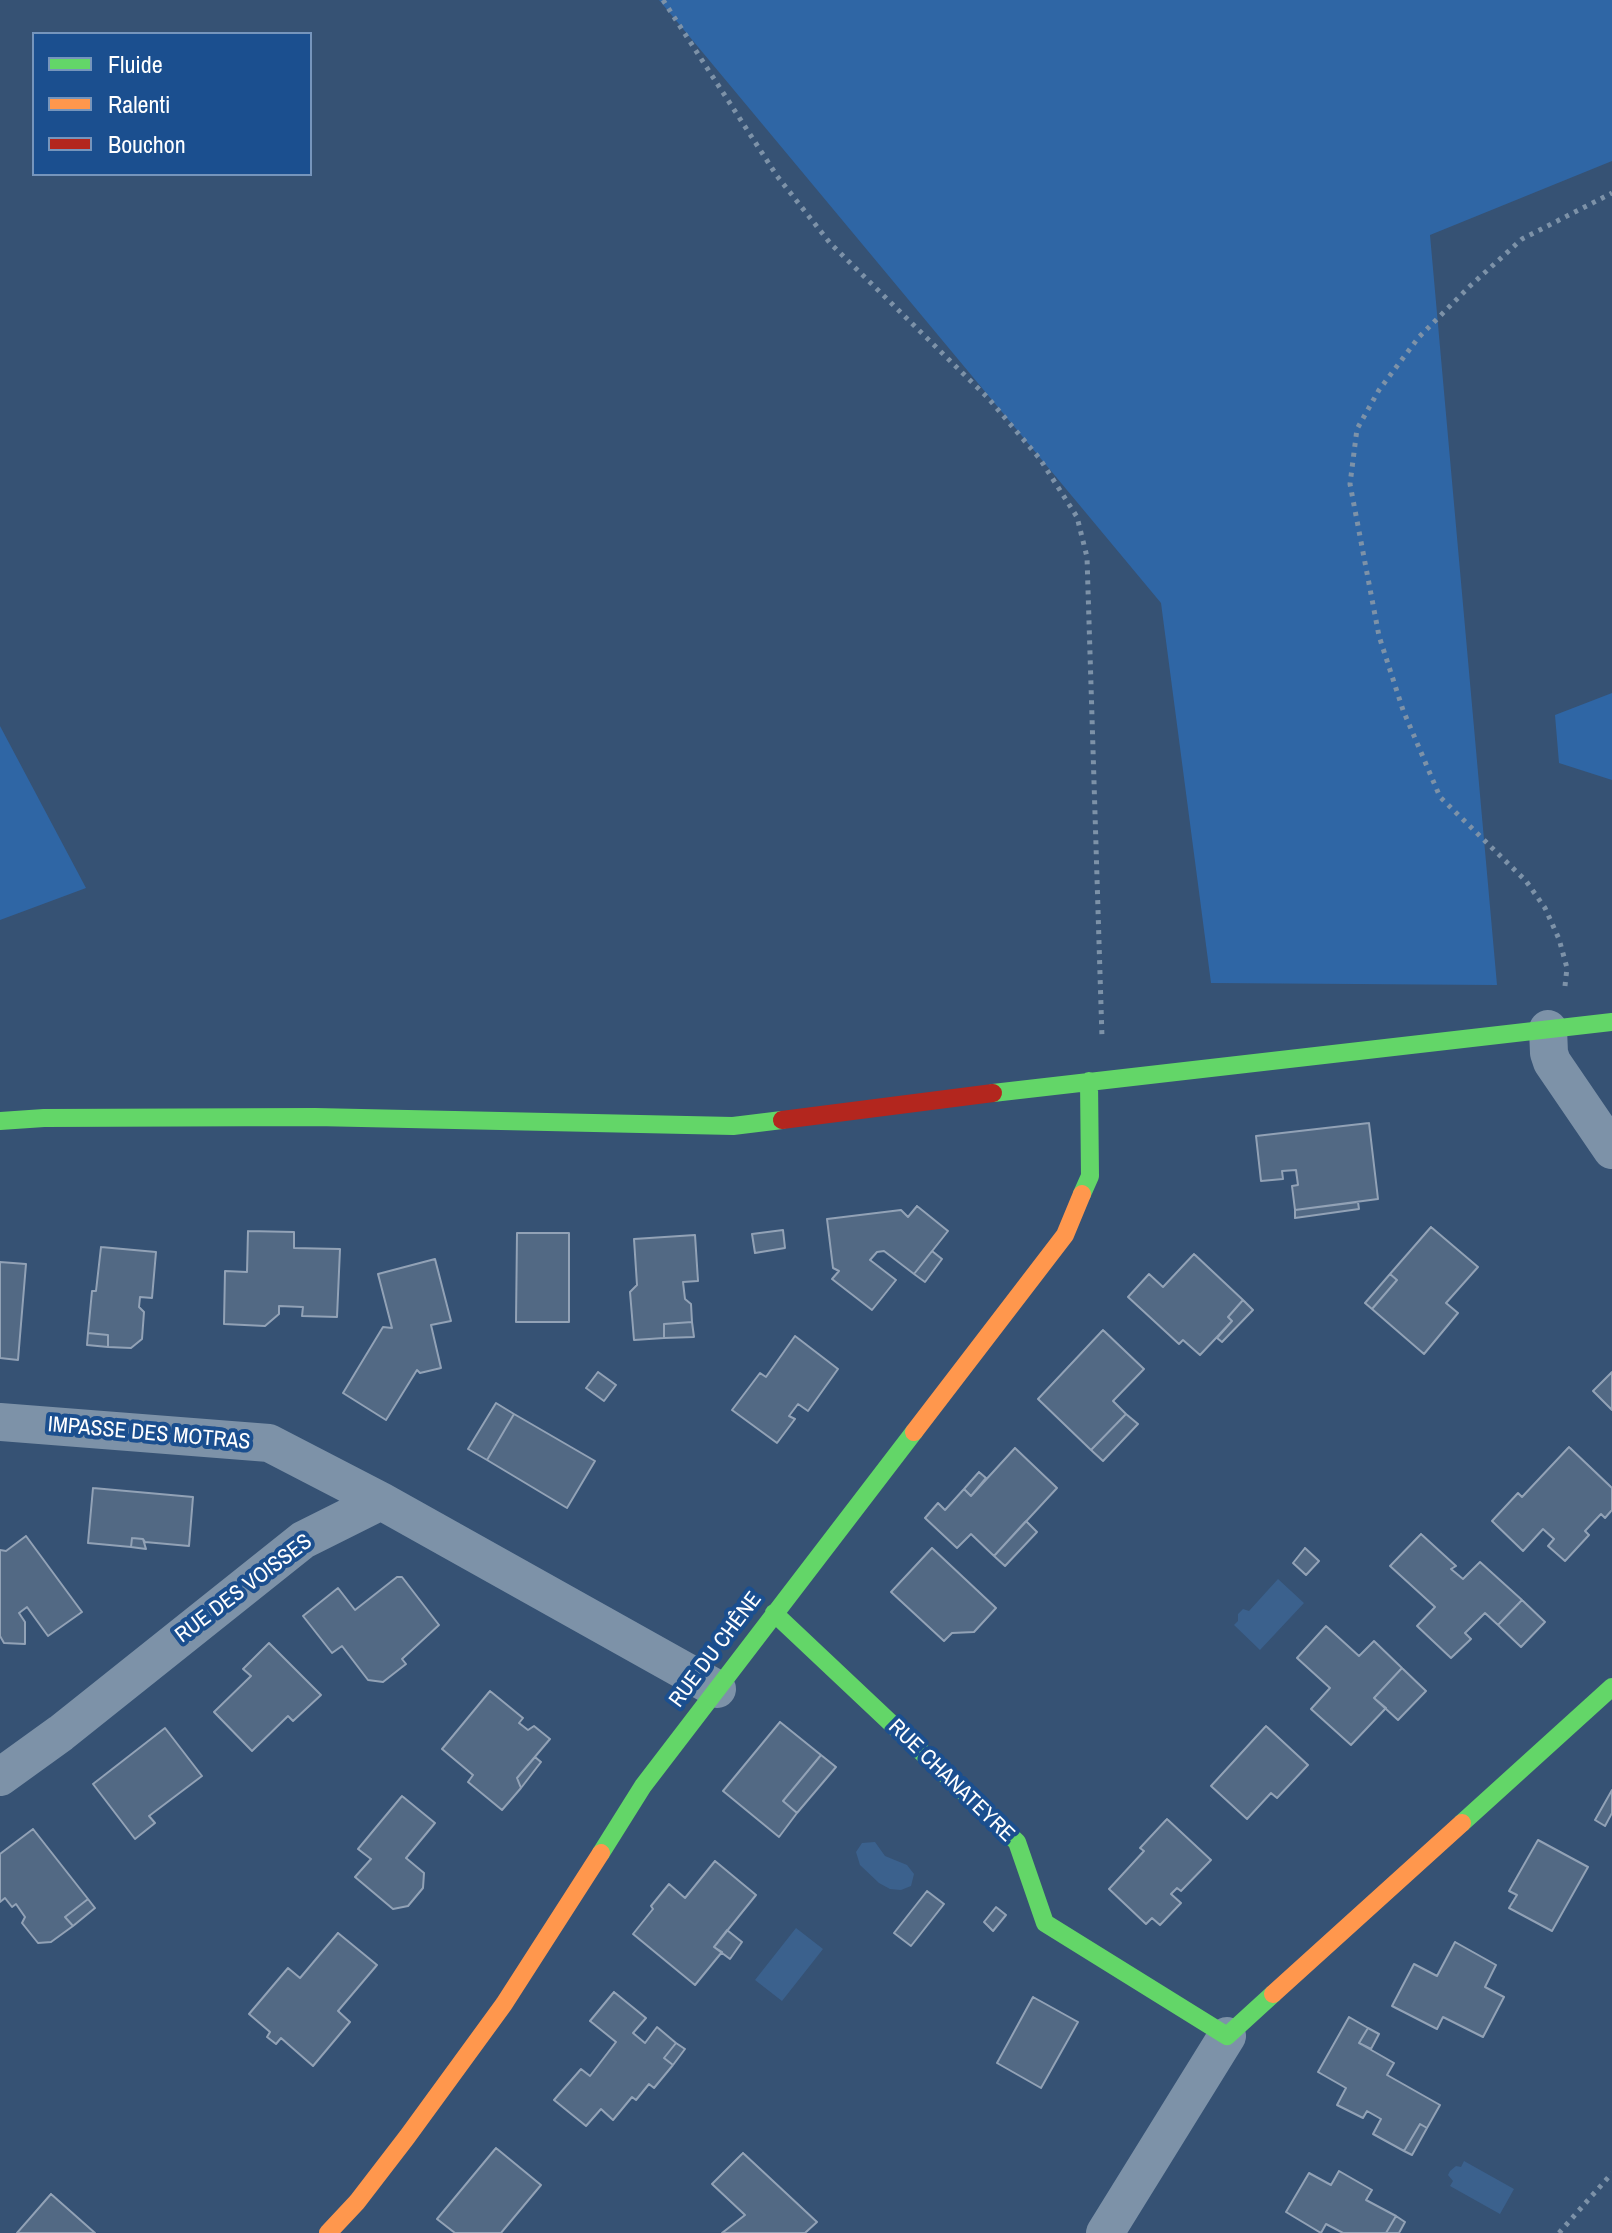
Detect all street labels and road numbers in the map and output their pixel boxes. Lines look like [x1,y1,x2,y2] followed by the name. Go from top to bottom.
[47,1412,251,1456] street label: IMPASSE DES MOTRAS
[170,1529,318,1649] street label: RUE DES VOISSES
[664,1587,768,1713] street label: RUE DU CHÊNE
[882,1714,1020,1848] street label: RUE CHANATEYRE

